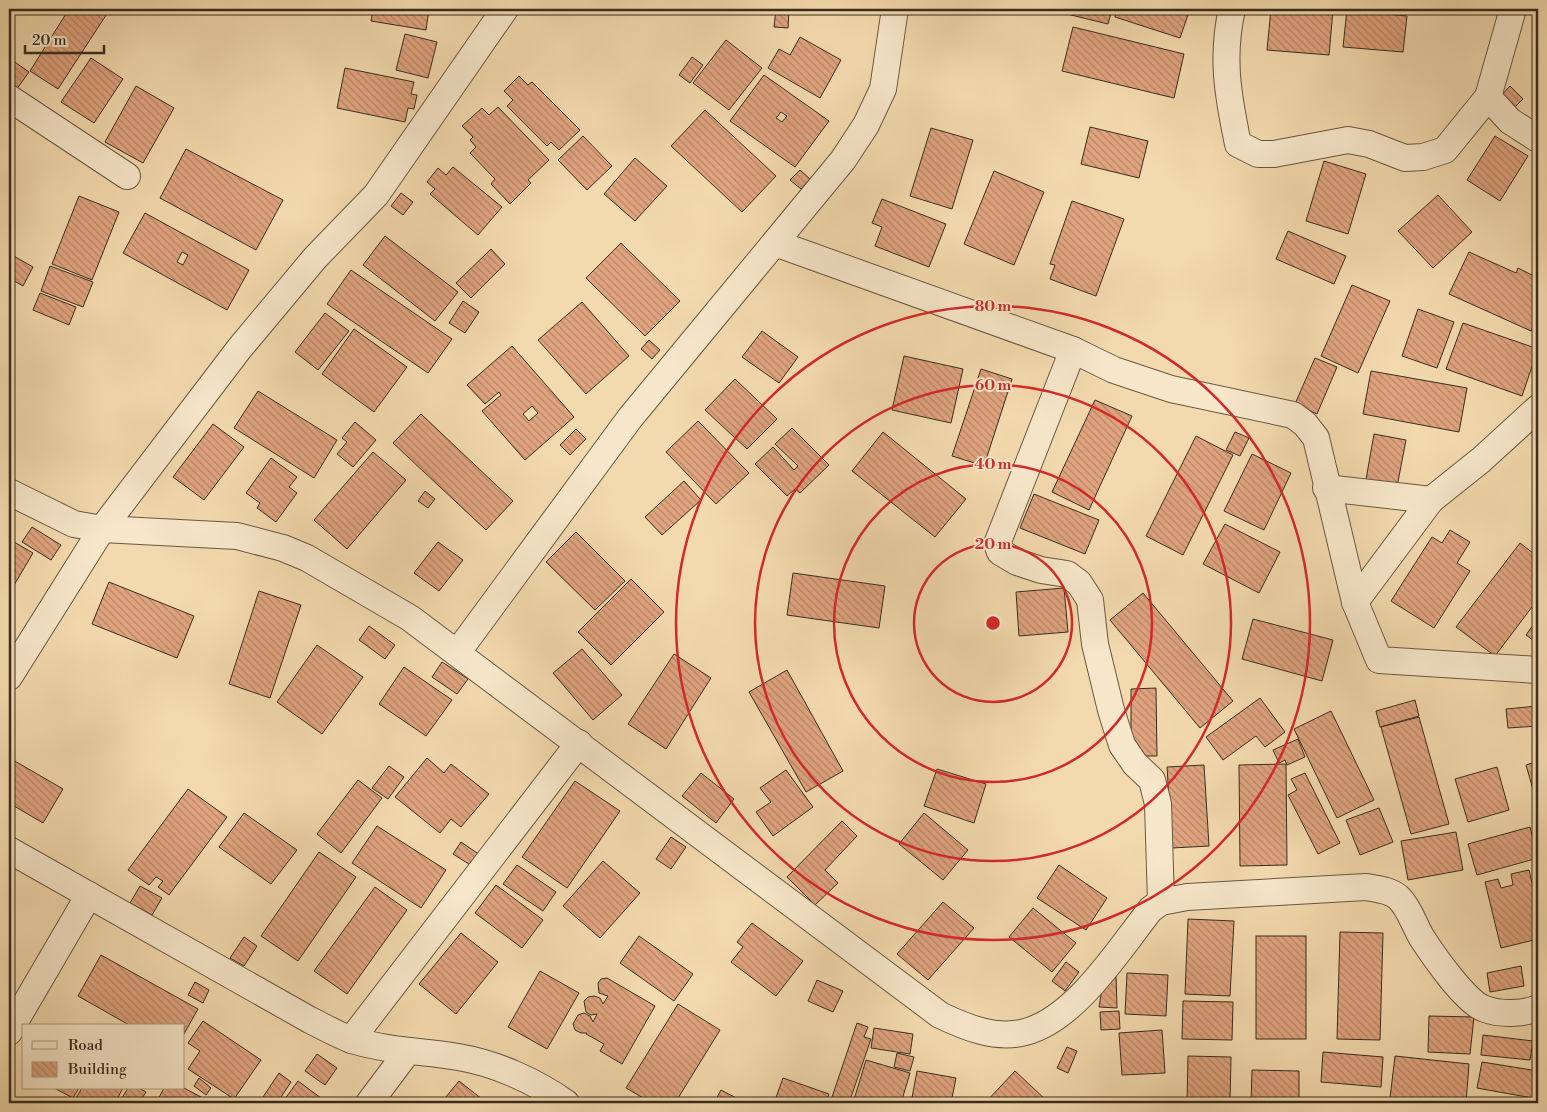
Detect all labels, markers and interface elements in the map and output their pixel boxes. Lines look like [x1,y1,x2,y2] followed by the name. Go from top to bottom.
[25,22,104,54] scale bar
[32,31,67,50] text: 20 m
[975,297,1012,316] text: 80 m
[975,376,1012,395] text: 60 m
[974,455,1012,474] text: 40 m
[975,535,1012,554] text: 20 m
[984,614,1002,632] centre of rings
[22,1024,185,1090] legend
[68,1036,103,1055] text: Road
[67,1060,127,1079] text: Building

